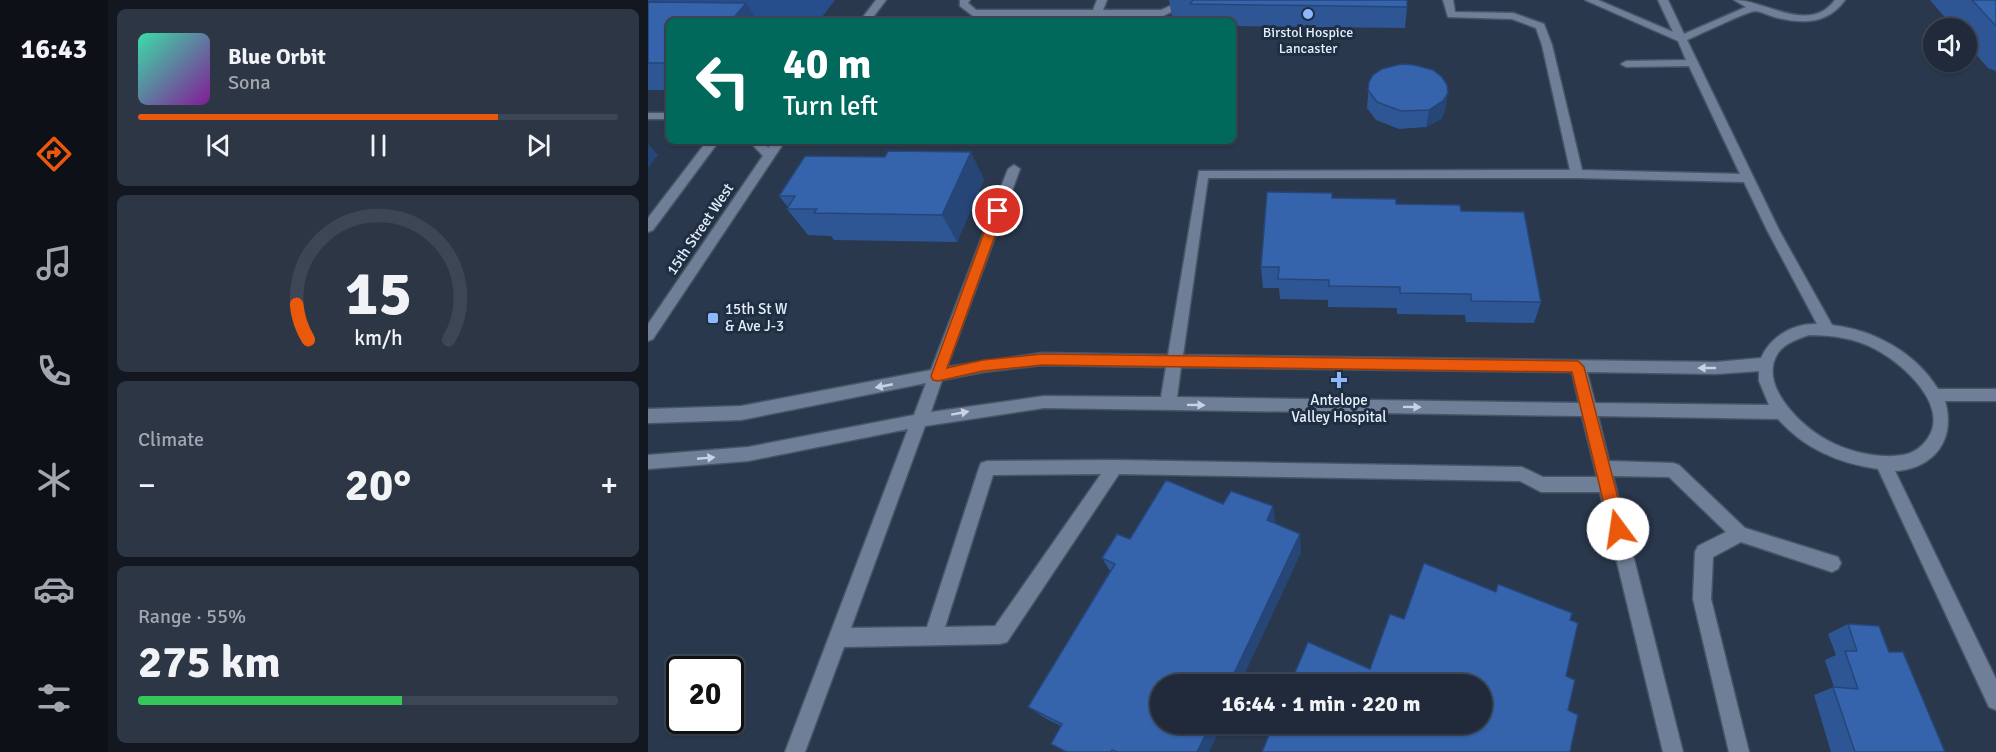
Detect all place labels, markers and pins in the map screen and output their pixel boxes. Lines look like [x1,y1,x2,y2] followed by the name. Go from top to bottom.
[1301,7,1315,21] marker: Birstol Hospice Lancaster
[1263,24,1353,57] place label: Birstol Hospice Lancaster
[972,185,1023,236] pin
[725,300,788,335] place label: 15th St W & Ave J-3
[706,311,720,325] marker: 15th St W & Ave J-3
[1330,371,1348,389] marker: Antelope Valley Hospital
[1291,391,1387,426] place label: Antelope Valley Hospital

